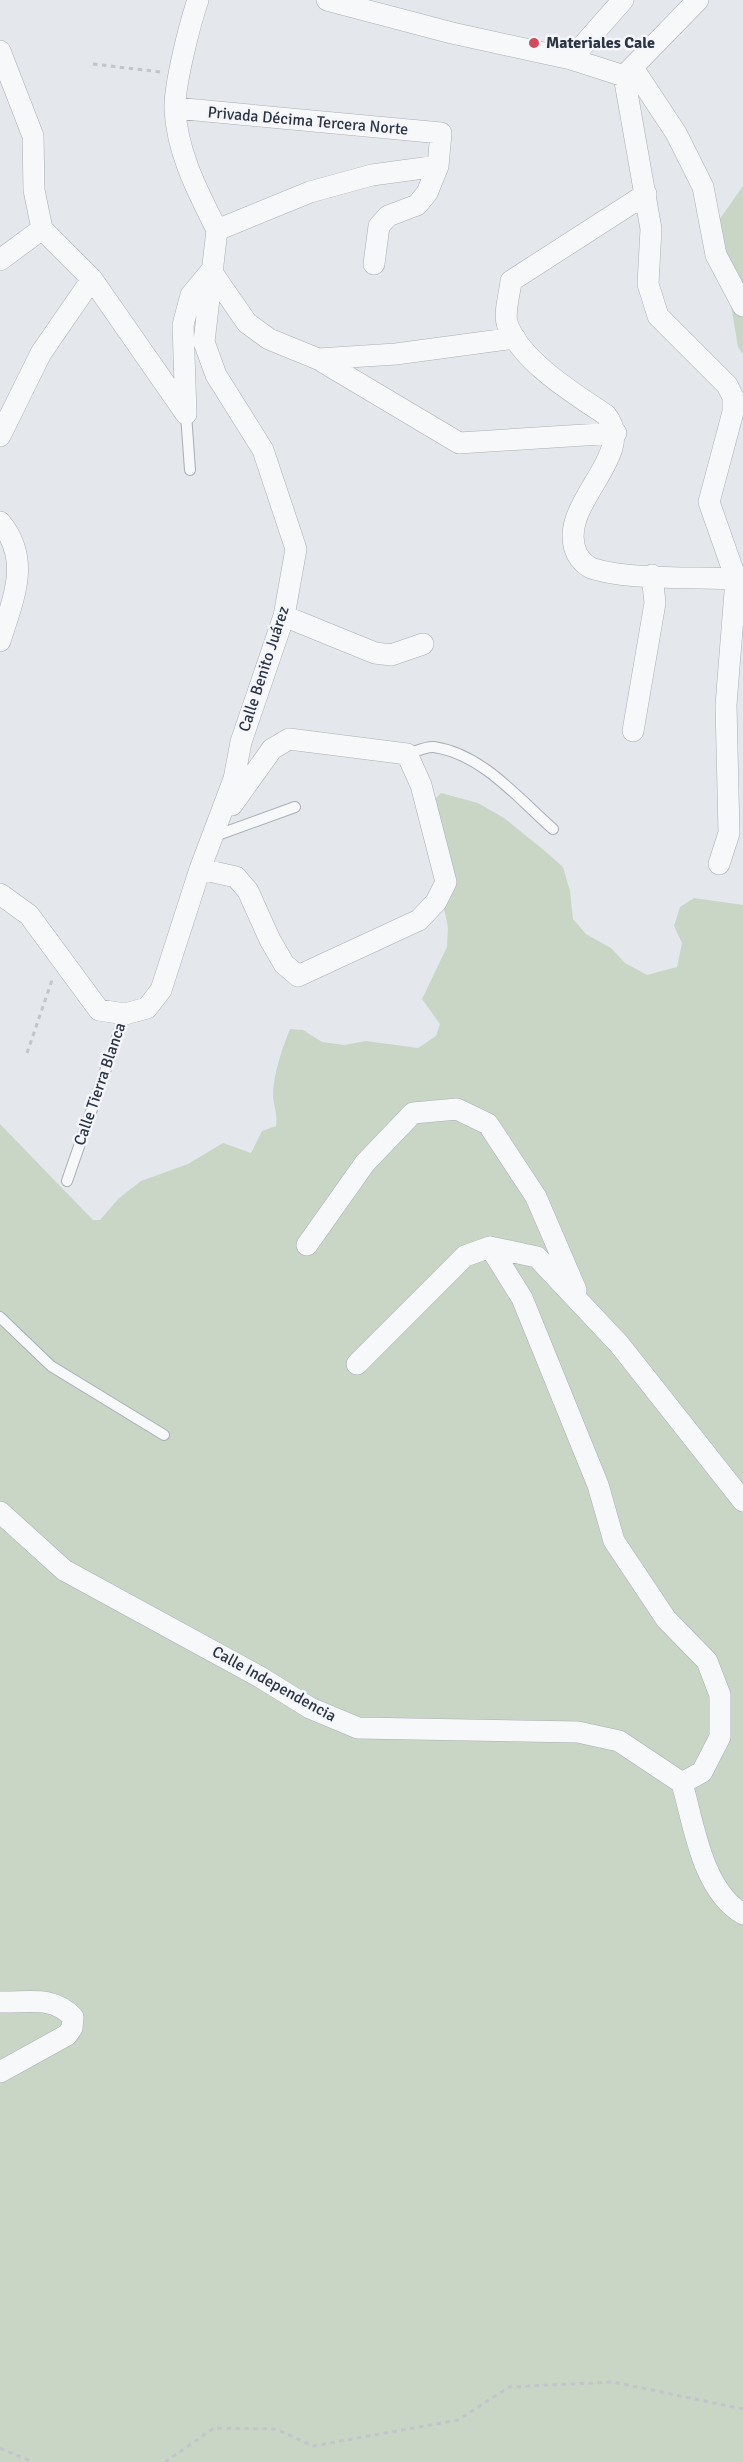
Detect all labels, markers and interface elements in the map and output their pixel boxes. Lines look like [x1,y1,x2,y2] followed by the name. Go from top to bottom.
[546,33,655,53] place label: Materiales Cale
[527,36,541,50] marker: Materiales Cale
[207,102,409,140] street label: Privada Décima Tercera Norte
[234,604,294,734] street label: Calle Benito Juárez
[70,1020,130,1148] street label: Calle Tierra Blanca
[208,1642,340,1726] street label: Calle Independencia

